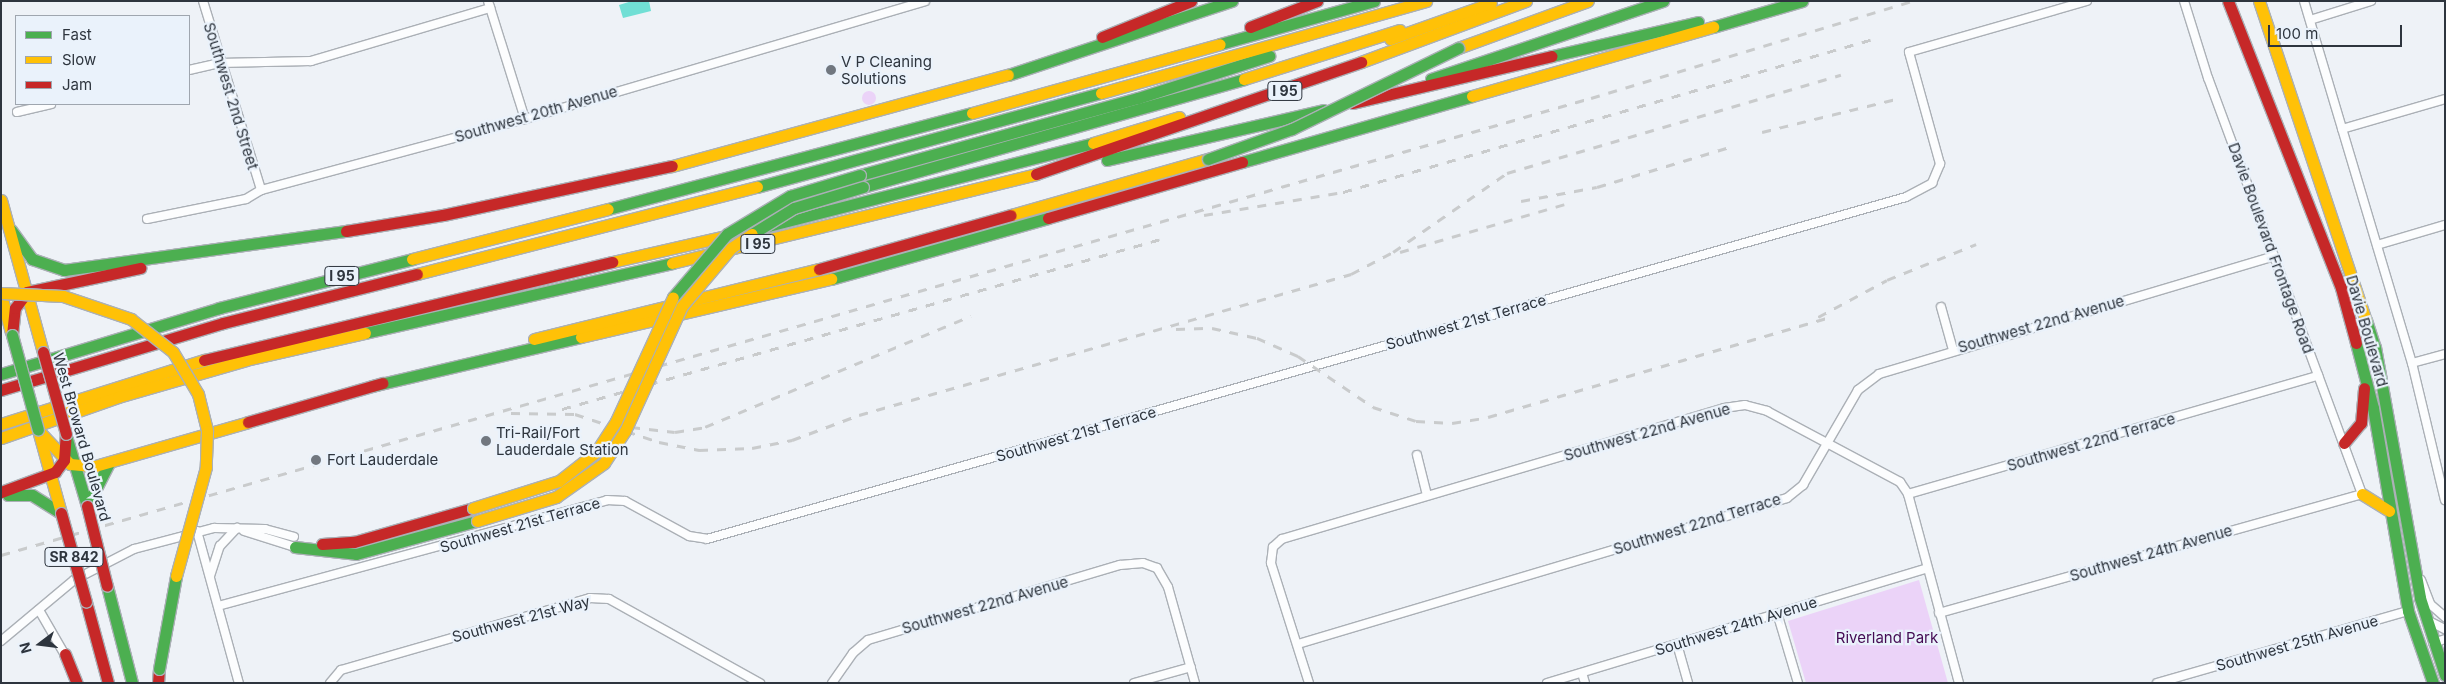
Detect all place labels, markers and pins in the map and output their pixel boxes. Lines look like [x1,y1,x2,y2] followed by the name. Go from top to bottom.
[841,52,932,87] place label: V P Cleaning Solutions
[825,64,837,76] marker: V P Cleaning Solutions
[496,423,629,458] place label: Tri-Rail/Fort Lauderdale Station
[480,435,492,447] marker: Tri-Rail/Fort Lauderdale Station
[327,451,438,469] place label: Fort Lauderdale
[309,453,323,467] marker: Fort Lauderdale

